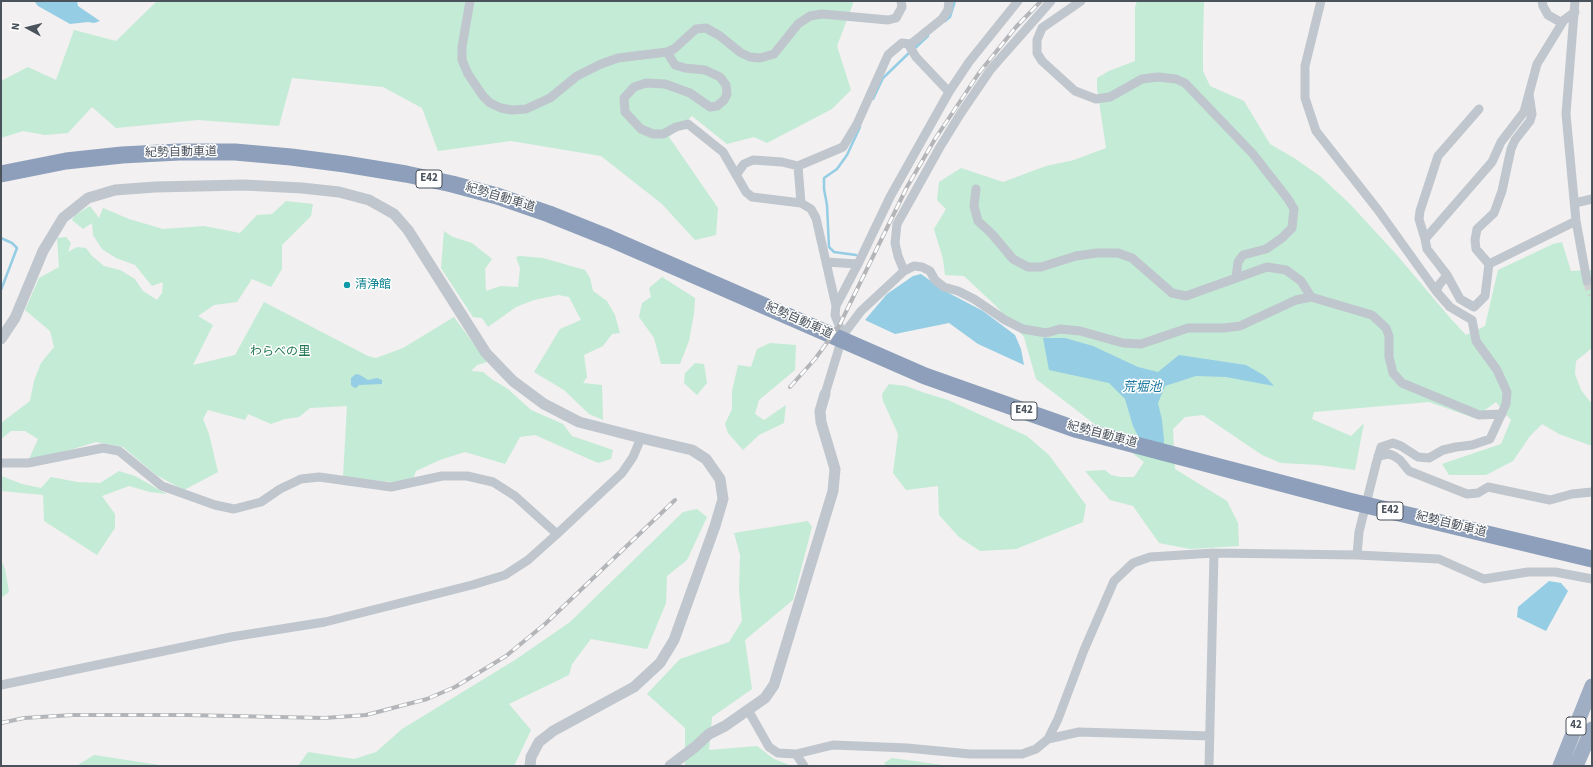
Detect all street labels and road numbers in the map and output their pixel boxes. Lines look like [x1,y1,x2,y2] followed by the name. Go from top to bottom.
[145,145,217,161] street label: 紀勢自動車道
[416,170,442,188] road number: E42
[463,181,537,215] street label: 紀勢自動車道
[763,300,835,342] street label: 紀勢自動車道
[1011,402,1037,420] road number: E42
[1065,419,1139,451] street label: 紀勢自動車道
[1377,502,1403,520] road number: E42
[1414,509,1488,541] street label: 紀勢自動車道
[1566,717,1586,735] road number: 42

